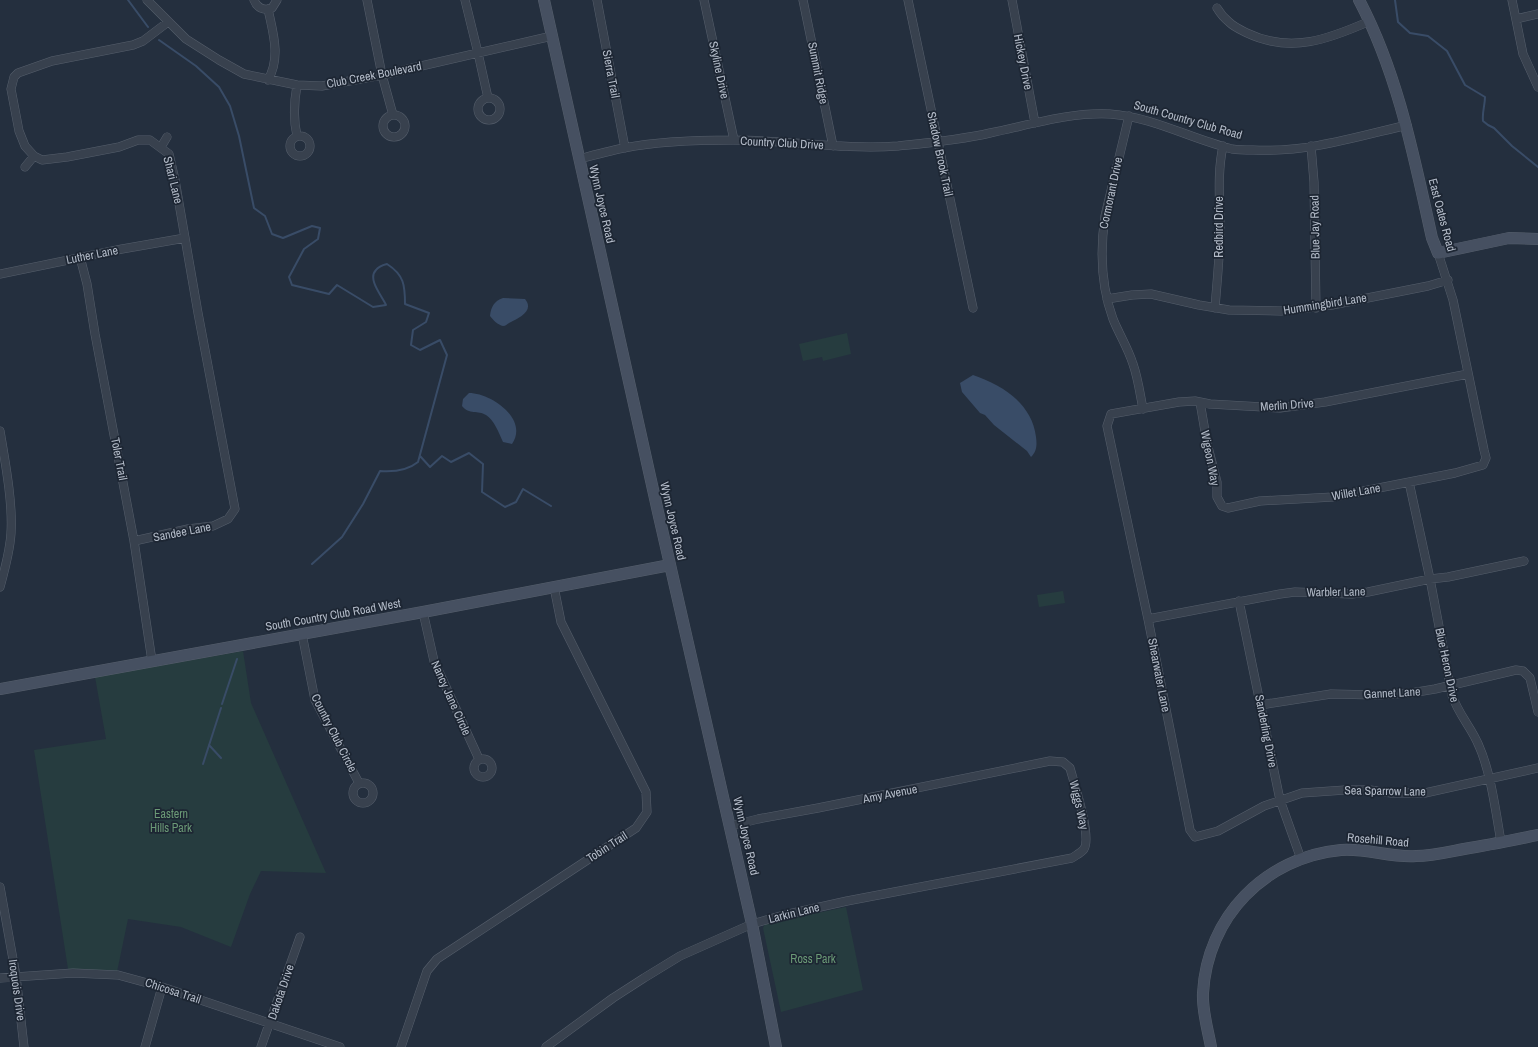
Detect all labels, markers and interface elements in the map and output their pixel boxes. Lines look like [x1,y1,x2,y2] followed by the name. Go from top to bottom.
[1010,33,1036,91] street label: Hickey Drive
[705,40,733,100] street label: Skyline Drive
[804,41,832,105] street label: Summit Ridge
[599,49,623,99] street label: Sierra Trail
[325,58,423,92] street label: Club Creek Boulevard
[1132,97,1244,143] street label: South Country Club Road
[923,110,957,198] street label: Shadow Brook Trail
[740,133,824,153] street label: Country Club Drive
[159,155,187,205] street label: Shari Lane
[1096,156,1126,230] street label: Cormorant Drive
[585,163,619,245] street label: Wynn Joyce Road
[1425,177,1459,253] street label: East Oates Road
[1306,195,1324,259] street label: Blue Jay Road
[1211,196,1227,258] street label: Redbird Drive
[65,242,119,268] street label: Luther Lane
[1282,290,1368,318] street label: Hummingbird Lane
[1260,395,1314,415] street label: Merlin Drive
[1197,429,1223,487] street label: Wigeon Way
[107,436,131,482] street label: Toler Trail
[656,480,690,562] street label: Wynn Joyce Road
[1330,480,1382,504] street label: Willet Lane
[152,519,212,545] street label: Sandee Lane
[1307,583,1365,601] street label: Warbler Lane
[264,595,402,635] street label: South Country Club Road West
[1431,626,1463,704] street label: Blue Heron Drive
[1144,637,1174,713] street label: Shearwater Lane
[427,658,475,738] street label: Nancy Jane Circle
[1363,684,1421,702] street label: Gannet Lane
[307,691,361,775] street label: Country Club Circle
[1251,693,1281,769] street label: Sanderling Drive
[1066,779,1092,831] street label: Wiggs Way
[860,781,919,807] street label: Amy Avenue
[1344,782,1426,800] street label: Sea Sparrow Lane
[729,795,763,877] street label: Wynn Joyce Road
[150,806,192,836] park label: Eastern Hills Park
[583,828,631,866] street label: Tobin Trail
[1347,829,1409,851] street label: Rosehill Road
[767,899,821,927] street label: Larkin Lane
[790,951,836,967] park label: Ross Park
[5,958,29,1022] street label: Iroquois Drive
[264,962,298,1022] street label: Dakota Drive
[143,974,203,1008] street label: Chicosa Trail

